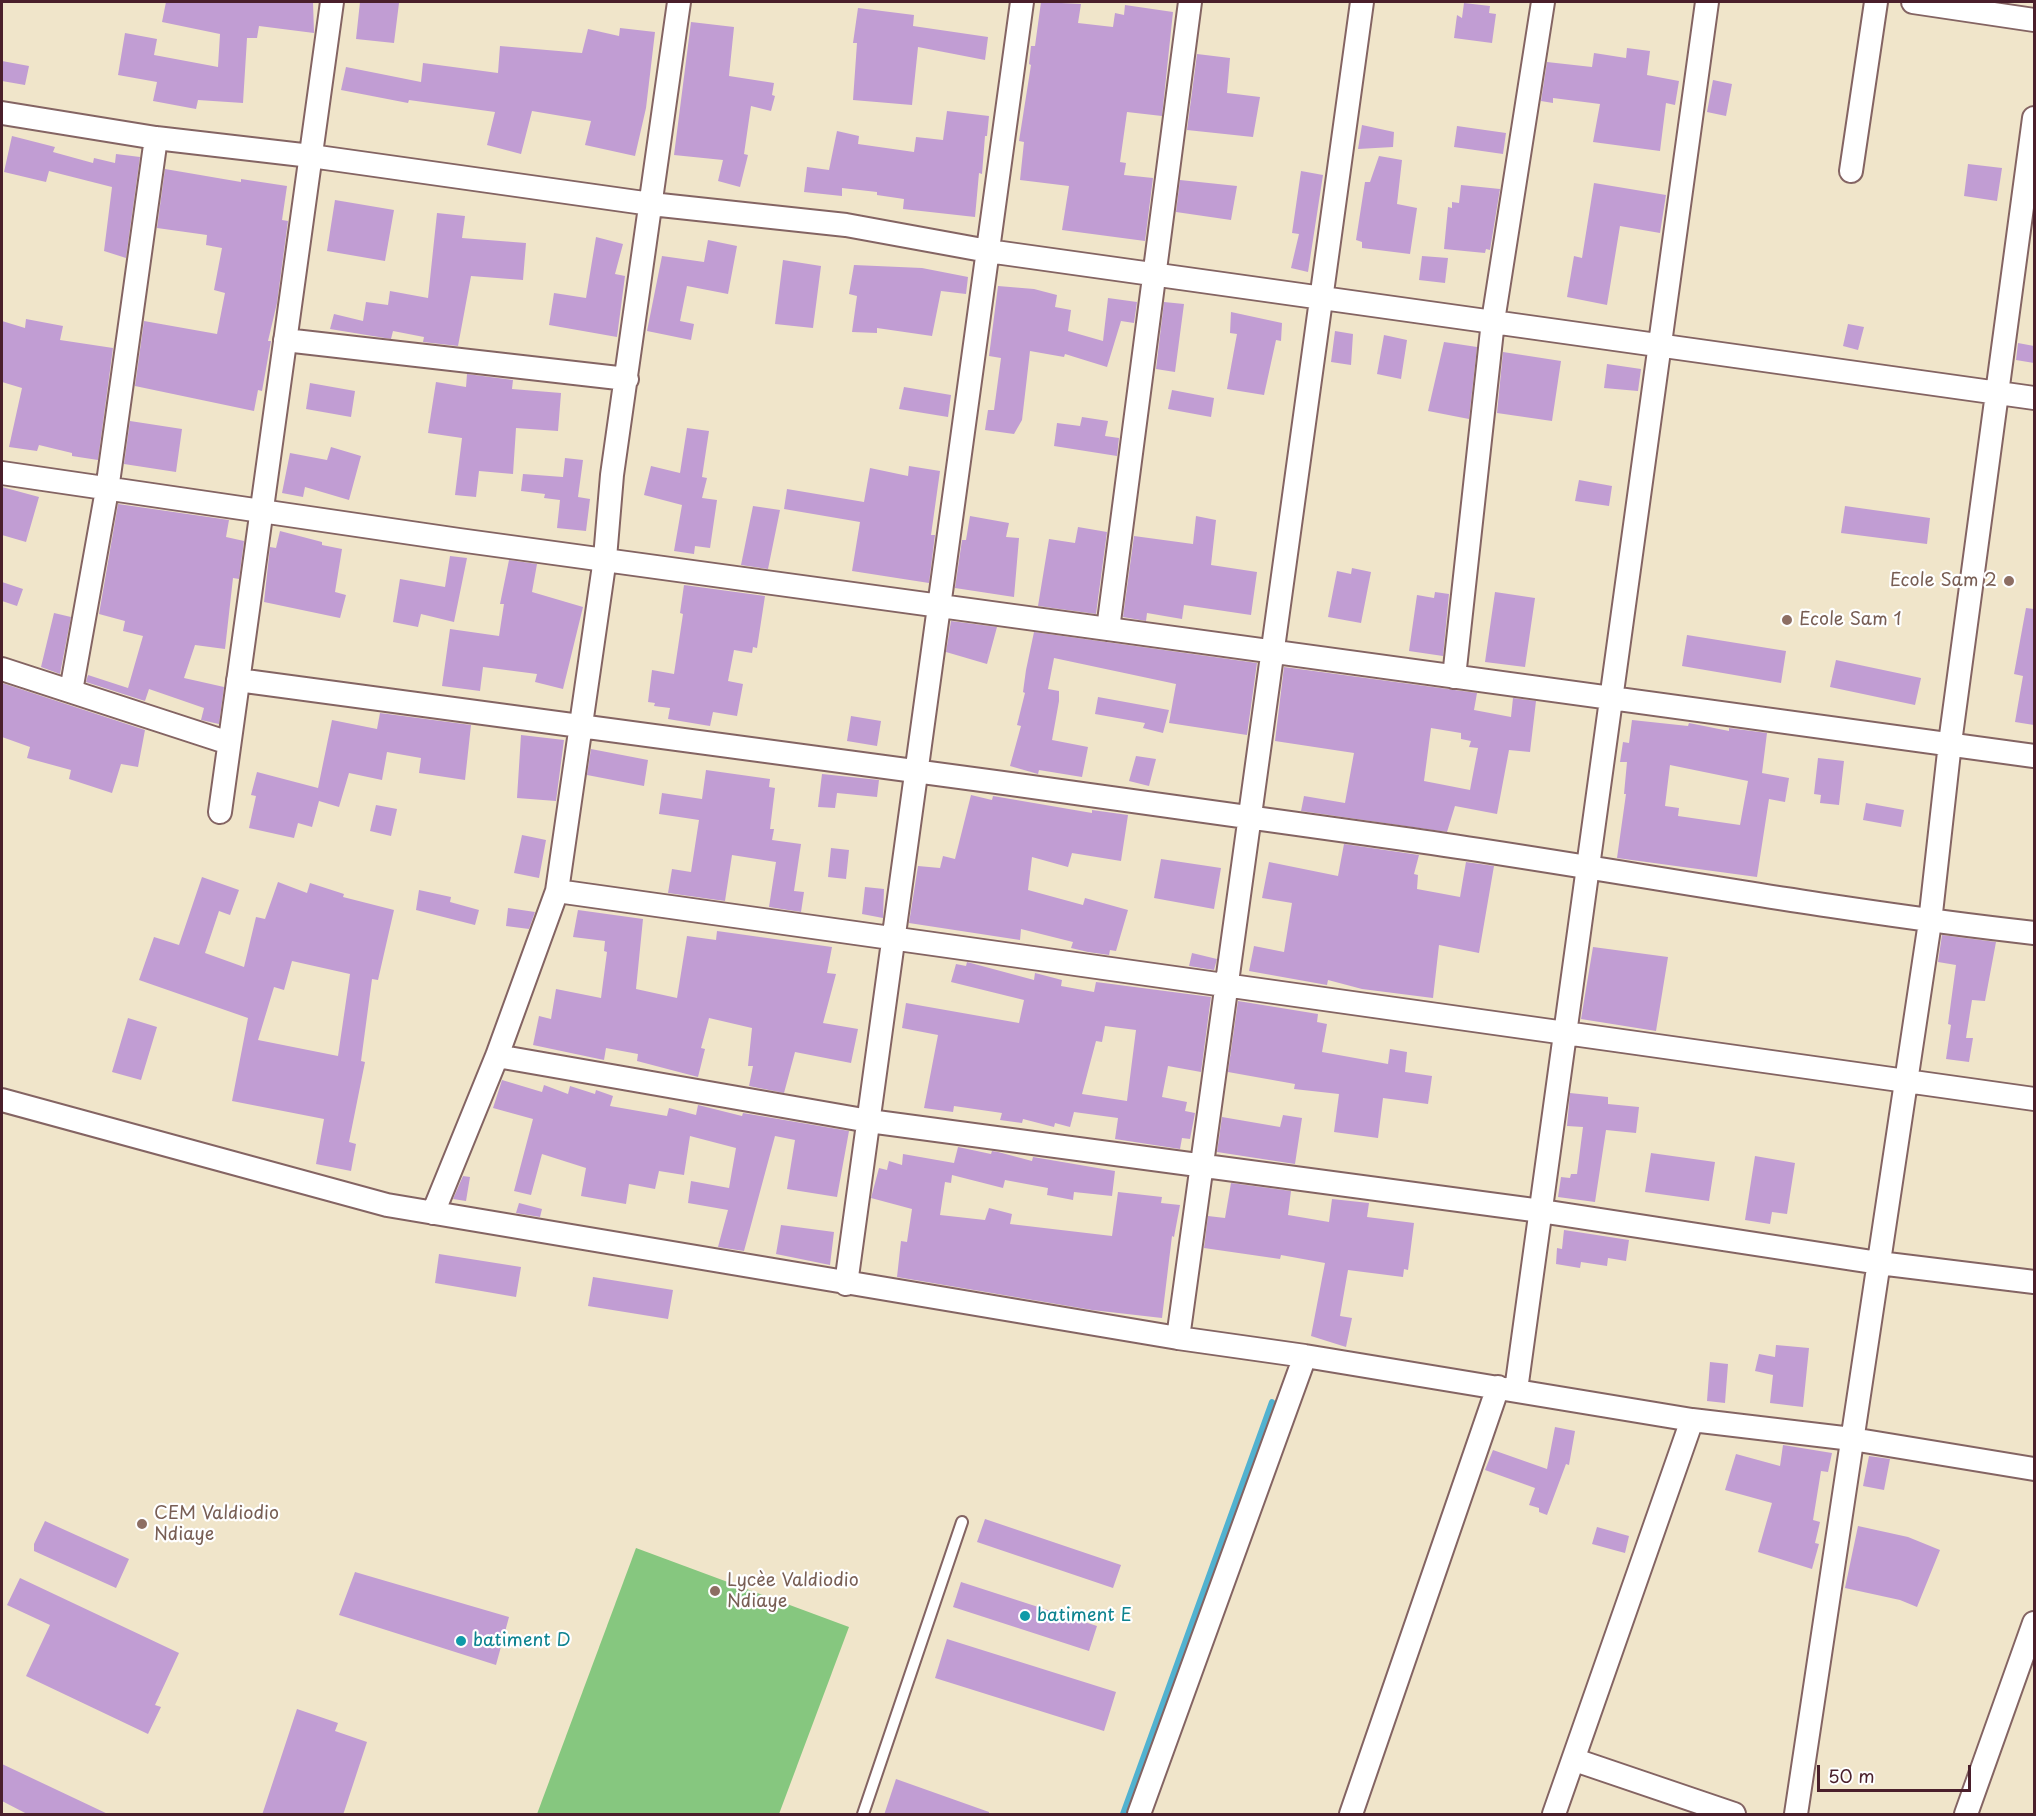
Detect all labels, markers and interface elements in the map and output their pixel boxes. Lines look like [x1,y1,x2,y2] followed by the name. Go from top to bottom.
[1890,570,1997,592] place label: Ecole Sam 2
[2002,574,2016,588] marker: Ecole Sam 2
[1799,609,1902,631] place label: Ecole Sam 1
[1780,613,1794,627] marker: Ecole Sam 1
[154,1503,279,1546] place label: CEM Valdiodio Ndiaye
[135,1517,149,1531] marker: CEM Valdiodio Ndiaye
[727,1570,859,1612] place label: Lycèe Valdiodio Ndiaye
[708,1584,722,1598] marker: Lycèe Valdiodio Ndiaye
[1037,1605,1132,1627] place label: batiment E
[1018,1609,1032,1623] marker: batiment E
[473,1630,571,1652] place label: batiment D
[454,1634,468,1648] marker: batiment D
[1820,1753,1974,1791] scale bar
[1828,1762,1875,1789] text: 50 m

